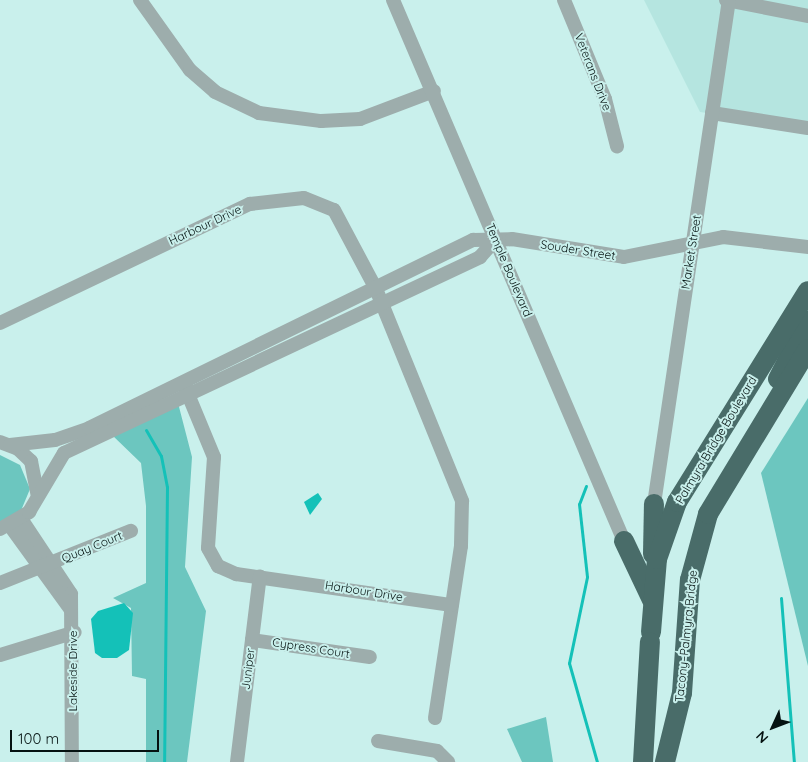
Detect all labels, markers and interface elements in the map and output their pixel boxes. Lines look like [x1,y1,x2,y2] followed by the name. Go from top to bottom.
[572,31,614,113] street label: Veterans Drive
[166,202,244,248] street label: Harbour Drive
[678,214,704,290] street label: Market Street
[483,221,535,319] street label: Temple Boulevard
[540,237,616,263] street label: Souder Street
[672,374,760,506] street label: Palmyra Bridge Boulevard
[60,528,124,566] street label: Quay Court
[672,569,700,703] street label: Tacony–Palmyra Bridge
[324,578,404,604] street label: Harbour Drive
[66,631,80,711] street label: Lakeside Drive
[271,635,351,661] street label: Cypress Court
[238,647,258,691] street label: Juniper
[748,702,798,752] north arrow
[12,720,161,752] scale bar
[752,727,772,747] text: N
[18,729,59,748] text: 100 m

